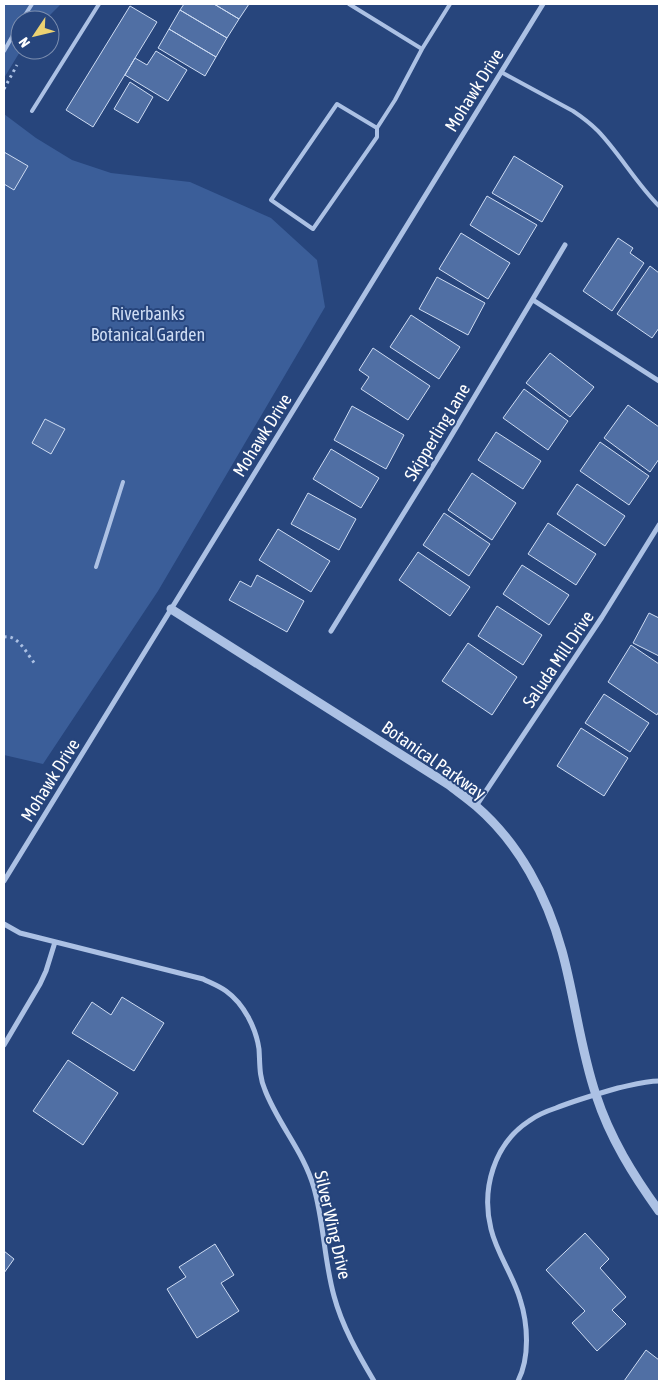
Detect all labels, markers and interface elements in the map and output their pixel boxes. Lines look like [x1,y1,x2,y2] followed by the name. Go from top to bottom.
[10,10,60,60] north arrow
[15,34,33,50] text: N
[440,45,508,135] street label: Mohawk Drive
[91,303,205,345] park label: Riverbanks Botanical Garden
[400,380,474,484] street label: Skipperling Lane
[228,390,296,480] street label: Mohawk Drive
[518,607,598,711] street label: Saluda Mill Drive
[378,716,490,804] street label: Botanical Parkway
[16,735,84,825] street label: Mohawk Drive
[310,1169,356,1281] street label: Silver Wing Drive

